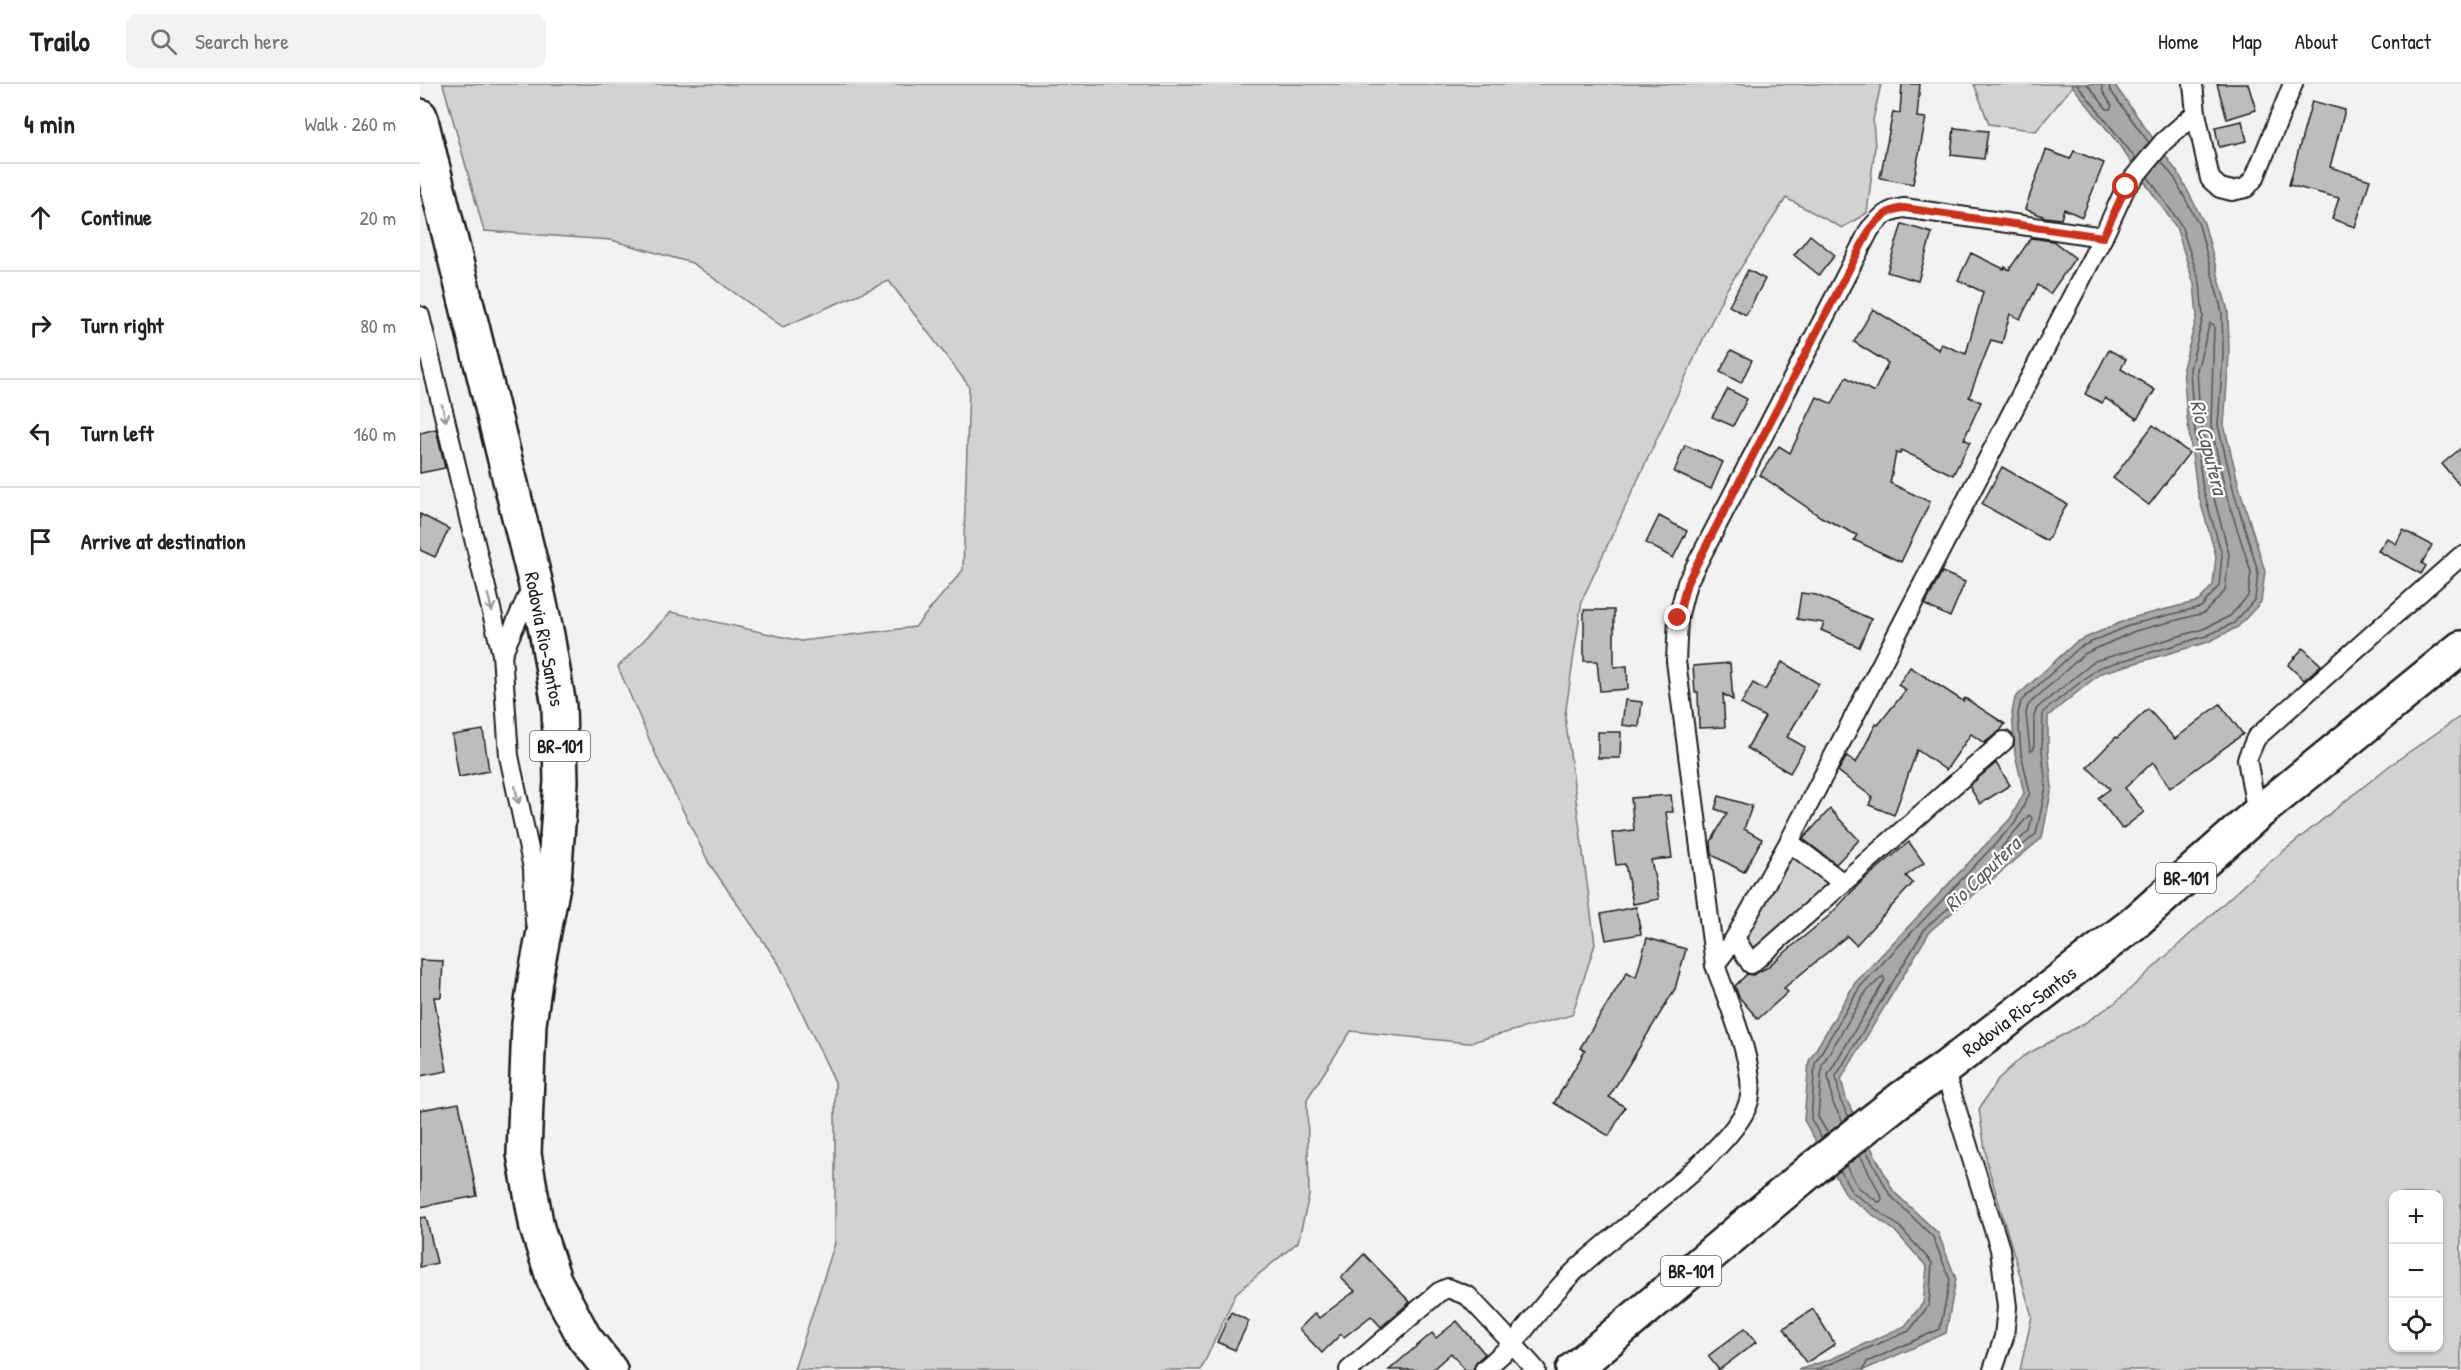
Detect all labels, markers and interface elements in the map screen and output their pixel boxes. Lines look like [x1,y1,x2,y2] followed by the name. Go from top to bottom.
[126,14,546,68] search box
[30,22,90,60] text: Trailo
[147,25,180,58] icon: search
[195,26,289,56] text: Search here
[2158,27,2199,56] text: Home
[2232,27,2262,56] text: Map
[2295,27,2338,56] text: About
[2371,27,2431,56] text: Contact
[24,106,75,141] text: 4 min
[305,110,396,137] text: Walk · 260 m
[2112,173,2138,199] route start
[24,201,57,234] icon: ahead
[81,202,152,232] text: Continue
[359,204,396,231] text: 20 m
[24,309,57,342] icon: right
[81,310,164,340] text: Turn right
[360,312,396,339] text: 80 m
[2183,397,2235,500] water label: Rio Caputera
[438,404,450,423] one-way arrow
[24,417,57,450] icon: left
[81,418,154,448] text: Turn left
[354,420,396,447] text: 160 m
[24,525,57,558] icon: arrive
[81,526,246,556] text: Arrive at destination
[519,570,571,709] street label: Rodovia Rio-Santos
[484,593,496,612] one-way arrow
[1664,604,1690,630] route end
[530,731,590,761] road number: BR-101
[512,785,523,805] one-way arrow
[1937,828,2029,918] water label: Rio Caputera
[2156,863,2216,893] road number: BR-101
[1956,959,2082,1063] street label: Rodovia Rio-Santos
[2389,1190,2443,1352] map controls
[2389,1190,2443,1244] button: +
[2389,1244,2443,1298] button: −
[1661,1256,1721,1286] road number: BR-101
[2389,1298,2443,1352] button: locate

